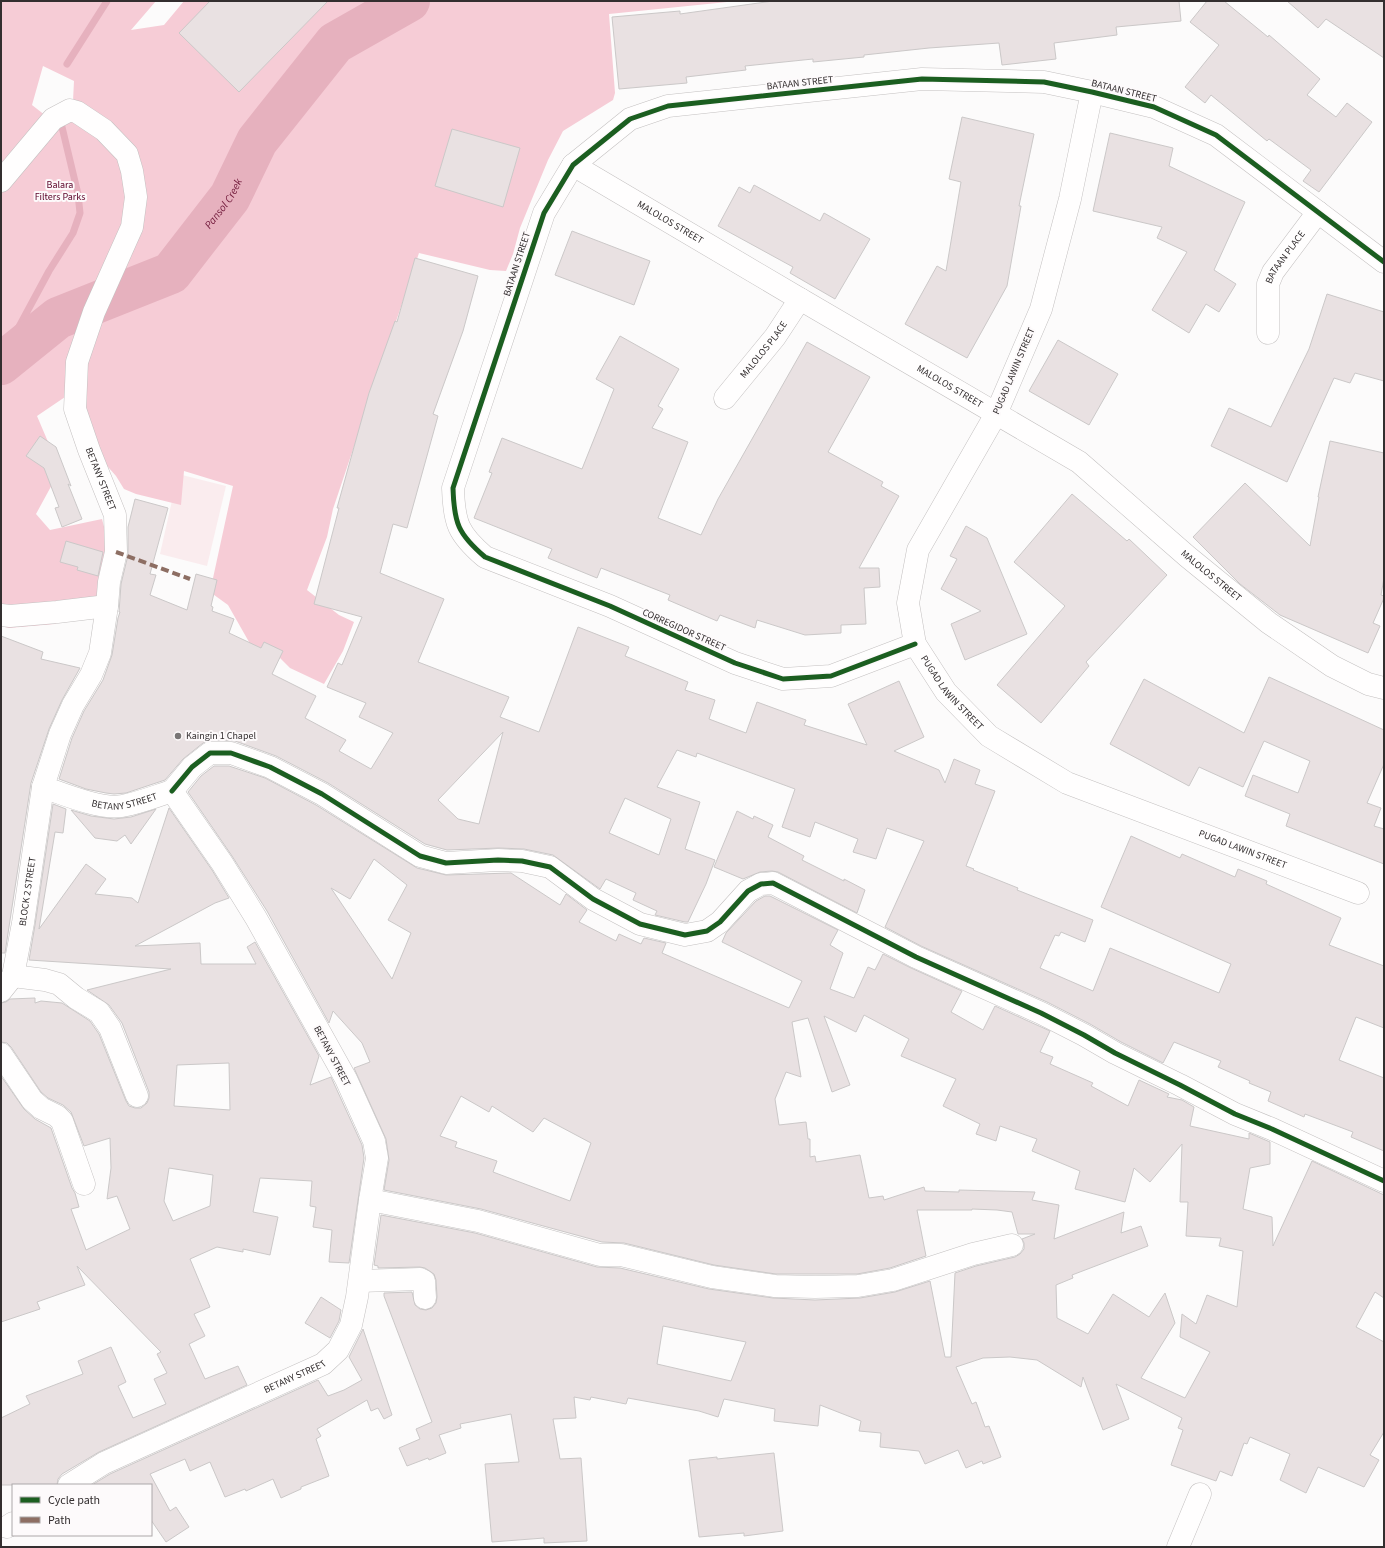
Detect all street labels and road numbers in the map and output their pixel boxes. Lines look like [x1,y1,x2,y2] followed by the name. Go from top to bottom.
[766,72,835,93] street label: BATAAN STREET
[1090,76,1159,106] street label: BATAAN STREET
[635,197,707,248] street label: MALOLOS STREET
[1262,228,1309,286] street label: BATAAN PLACE
[500,229,534,298] street label: BATAAN STREET
[737,318,791,381] street label: MALOLOS PLACE
[989,325,1039,417] street label: PUGAD LAWIN STREET
[914,362,986,412] street label: MALOLOS STREET
[82,445,120,513] street label: BETANY STREET
[1178,547,1245,605] street label: MALOLOS STREET
[640,605,729,655] street label: CORREGIDOR STREET
[917,653,987,734] street label: PUGAD LAWIN STREET
[90,789,160,814] street label: BETANY STREET
[1196,826,1289,873] street label: PUGAD LAWIN STREET
[16,855,40,927] street label: BLOCK 2 STREET
[310,1023,354,1089] street label: BETANY STREET
[262,1357,330,1397] street label: BETANY STREET

